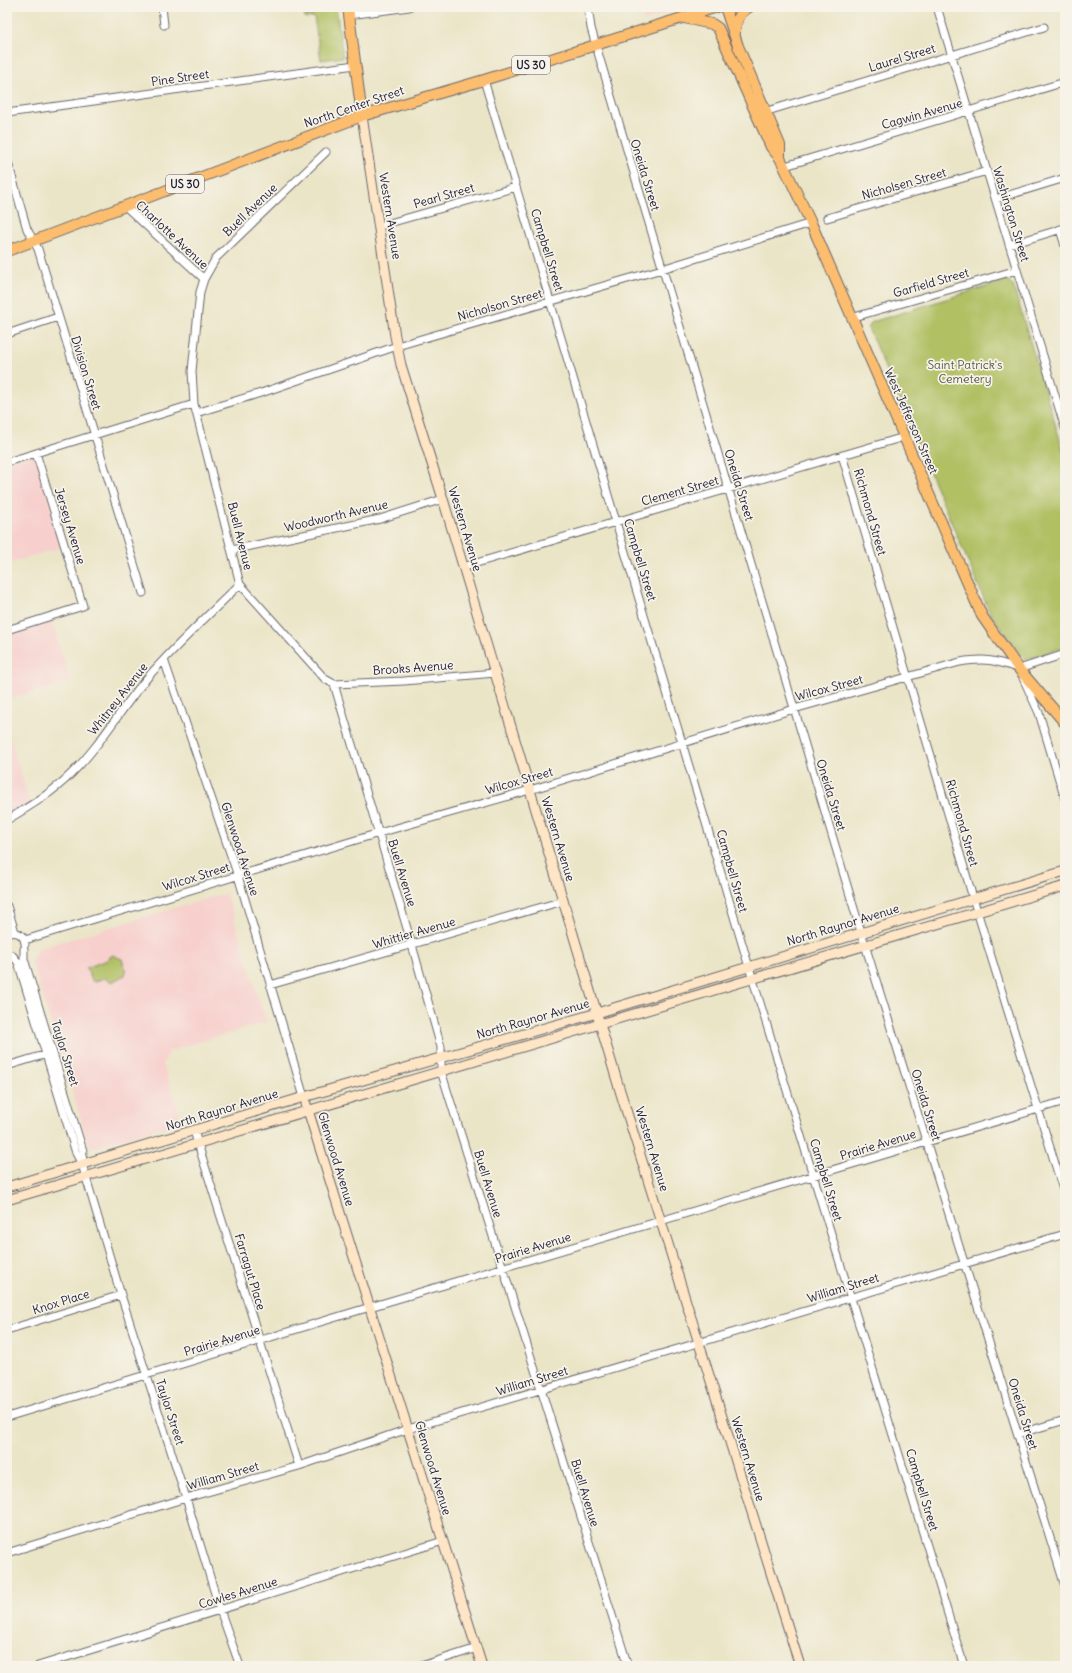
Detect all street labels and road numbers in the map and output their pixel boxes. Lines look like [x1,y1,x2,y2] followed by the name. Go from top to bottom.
[867,40,937,75] street label: Laurel Street
[512,56,550,74] road number: US 30
[150,66,210,89] street label: Pine Street
[302,82,406,131] street label: North Center Street
[880,95,964,132] street label: Cagwin Avenue
[627,137,663,213] street label: Oneida Street
[860,164,948,203] street label: Nicholsen Street
[990,164,1033,263] street label: Washington Street
[376,171,405,260] street label: Western Avenue
[166,175,204,193] road number: US 30
[219,180,280,239] street label: Buell Avenue
[412,180,476,211] street label: Pearl Street
[133,197,212,272] street label: Charlotte Avenue
[528,207,567,293] street label: Campbell Street
[891,265,970,300] street label: Garfield Street
[456,285,544,324] street label: Nicholson Street
[68,334,105,412] street label: Division Street
[881,365,942,476] street label: West Jefferson Street
[721,447,757,523] street label: Oneida Street
[851,467,890,557] street label: Richmond Street
[639,472,720,509] street label: Clement Street
[445,485,485,573] street label: Western Avenue
[52,486,89,566] street label: Jersey Avenue
[282,496,389,535] street label: Woodworth Avenue
[225,500,256,572] street label: Buell Avenue
[621,517,660,603] street label: Campbell Street
[372,657,454,678] street label: Brooks Avenue
[85,659,151,738] street label: Whitney Avenue
[793,671,864,704] street label: Wilcox Street
[813,757,849,833] street label: Oneida Street
[483,764,554,797] street label: Wilcox Street
[943,778,982,868] street label: Richmond Street
[538,795,578,883] street label: Western Avenue
[218,800,263,898] street label: Glenwood Avenue
[714,828,751,914] street label: Campbell Street
[385,837,420,908] street label: Buell Avenue
[160,859,231,894] street label: Wilcox Street
[785,900,901,949] street label: North Raynor Avenue
[371,913,457,952] street label: Whittier Avenue
[475,995,591,1042] street label: North Raynor Avenue
[48,1018,83,1088] street label: Taylor Street
[908,1067,944,1143] street label: Oneida Street
[164,1085,280,1134] street label: North Raynor Avenue
[632,1105,672,1193] street label: Western Avenue
[315,1110,358,1208] street label: Glenwood Avenue
[838,1126,918,1163] street label: Prairie Avenue
[807,1137,846,1223] street label: Campbell Street
[471,1148,506,1219] street label: Buell Avenue
[493,1229,573,1266] street label: Prairie Avenue
[232,1232,269,1312] street label: Farragut Place
[805,1270,880,1306] street label: William Street
[31,1286,91,1317] street label: Knox Place
[182,1322,262,1359] street label: Prairie Avenue
[494,1363,569,1399] street label: William Street
[1005,1376,1041,1452] street label: Oneida Street
[153,1377,188,1447] street label: Taylor Street
[728,1415,768,1503] street label: Western Avenue
[412,1419,455,1517] street label: Glenwood Avenue
[903,1447,942,1533] street label: Campbell Street
[568,1457,603,1528] street label: Buell Avenue
[185,1458,260,1493] street label: William Street
[197,1573,279,1612] street label: Cowles Avenue

